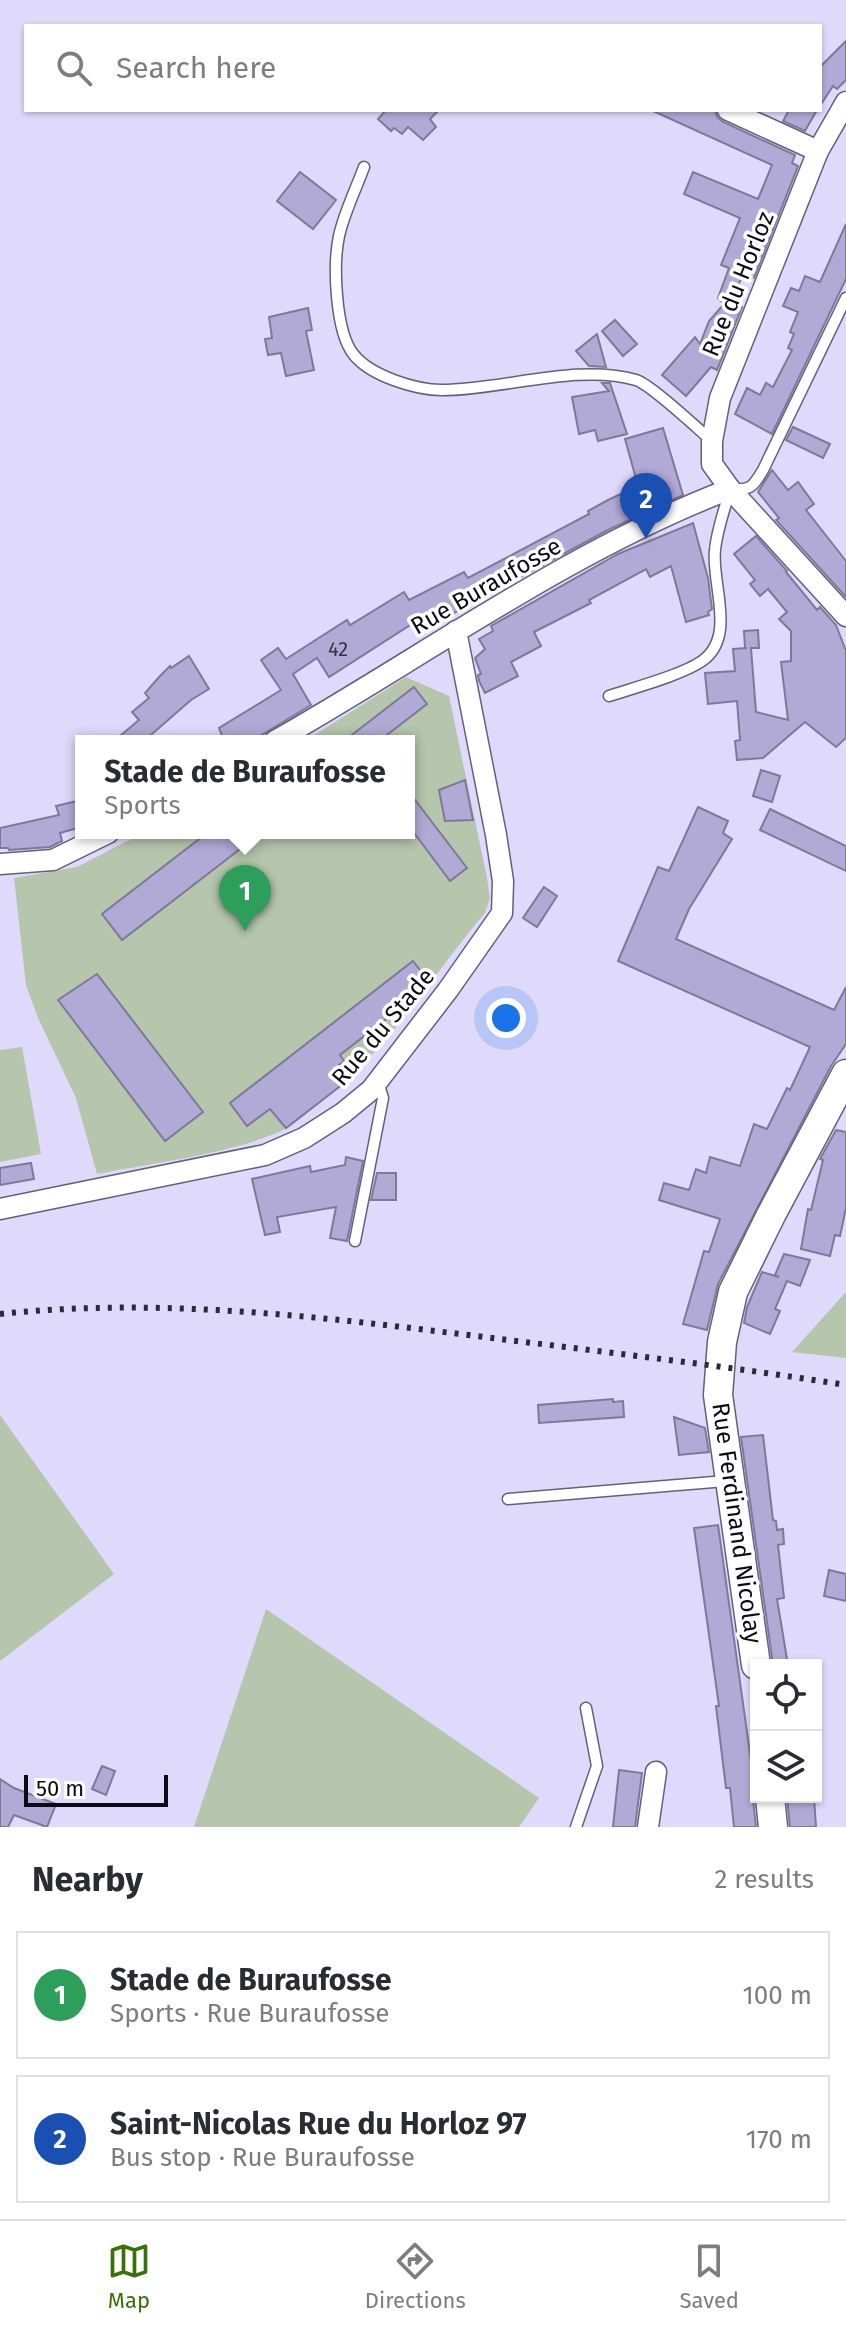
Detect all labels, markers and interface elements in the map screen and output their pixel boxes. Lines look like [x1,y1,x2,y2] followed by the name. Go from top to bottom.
[24,24,822,112] search box
[52,46,96,90] icon: search
[116,50,276,86] text: Search here
[696,208,780,360] street label: Rue du Horloz
[620,473,672,539] pin: 2
[406,532,566,640] street label: Rue Buraufosse
[328,637,348,661] house number: 42
[75,735,415,839] popup
[104,754,386,790] text: Stade de Buraufosse
[104,790,181,821] text: Sports
[219,865,271,931] pin: 1
[326,963,440,1091] street label: Rue du Stade
[486,998,526,1038] your location
[706,1401,768,1645] street label: Rue Ferdinand Nicolay
[750,1659,822,1803] map controls
[750,1659,822,1731] button: locate
[750,1731,822,1803] button: layers
[24,1771,168,1807] scale bar
[36,1775,84,1802] text: 50 m
[32,1859,143,1900] text: Nearby
[714,1864,814,1895] text: 2 results
[110,1962,392,1998] text: Stade de Buraufosse
[54,1980,66,2011] text: 1
[743,1980,812,2011] text: 100 m
[110,1998,389,2029] text: Sports · Rue Buraufosse
[110,2106,527,2142] text: Saint-Nicolas Rue du Horloz 97
[53,2124,67,2155] text: 2
[746,2124,812,2155] text: 170 m
[110,2142,415,2173] text: Bus stop · Rue Buraufosse
[107,2239,151,2314] tab: Map
[365,2239,466,2314] tab: Directions
[680,2239,739,2314] tab: Saved

